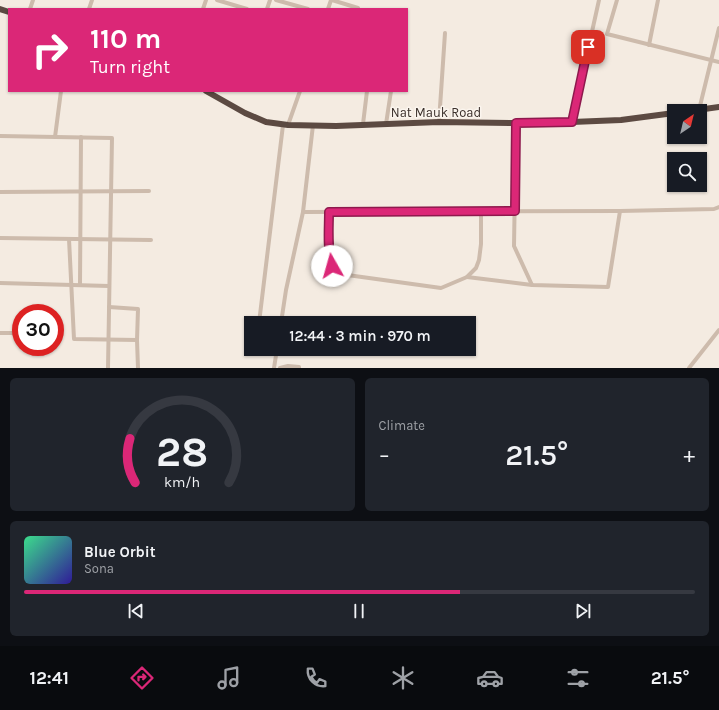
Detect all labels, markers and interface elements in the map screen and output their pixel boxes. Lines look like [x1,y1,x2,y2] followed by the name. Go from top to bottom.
[90,22,161,55] text: 110 m
[24,24,76,76] icon: right
[571,30,605,64] pin
[577,36,599,58] icon: arrive
[90,56,170,78] text: Turn right
[667,104,707,144] north arrow
[667,104,707,192] map controls
[391,105,481,120] street label: Nat Mauk Road
[667,152,707,192] button: search
[311,245,353,287] position arrow
[12,304,64,356] speed limit sign: 30
[289,327,431,345] text: 12:44 · 3 min · 970 m
[379,418,425,433] text: Climate
[156,427,208,475] text: 28
[505,437,568,473] text: 21.5°
[379,442,390,468] text: −
[683,442,695,468] text: +
[164,473,200,490] text: km/h
[84,543,156,561] text: Blue Orbit
[84,561,114,576] text: Sona
[125,600,147,622] icon: previous
[348,600,370,622] icon: pause
[572,600,594,622] icon: next
[128,664,156,692] icon: directions
[215,664,243,692] icon: music
[302,664,330,692] icon: phone
[389,664,417,692] icon: climate
[476,664,504,692] icon: car
[564,664,592,692] icon: filters
[30,667,69,689] text: 12:41
[651,667,689,689] text: 21.5°

